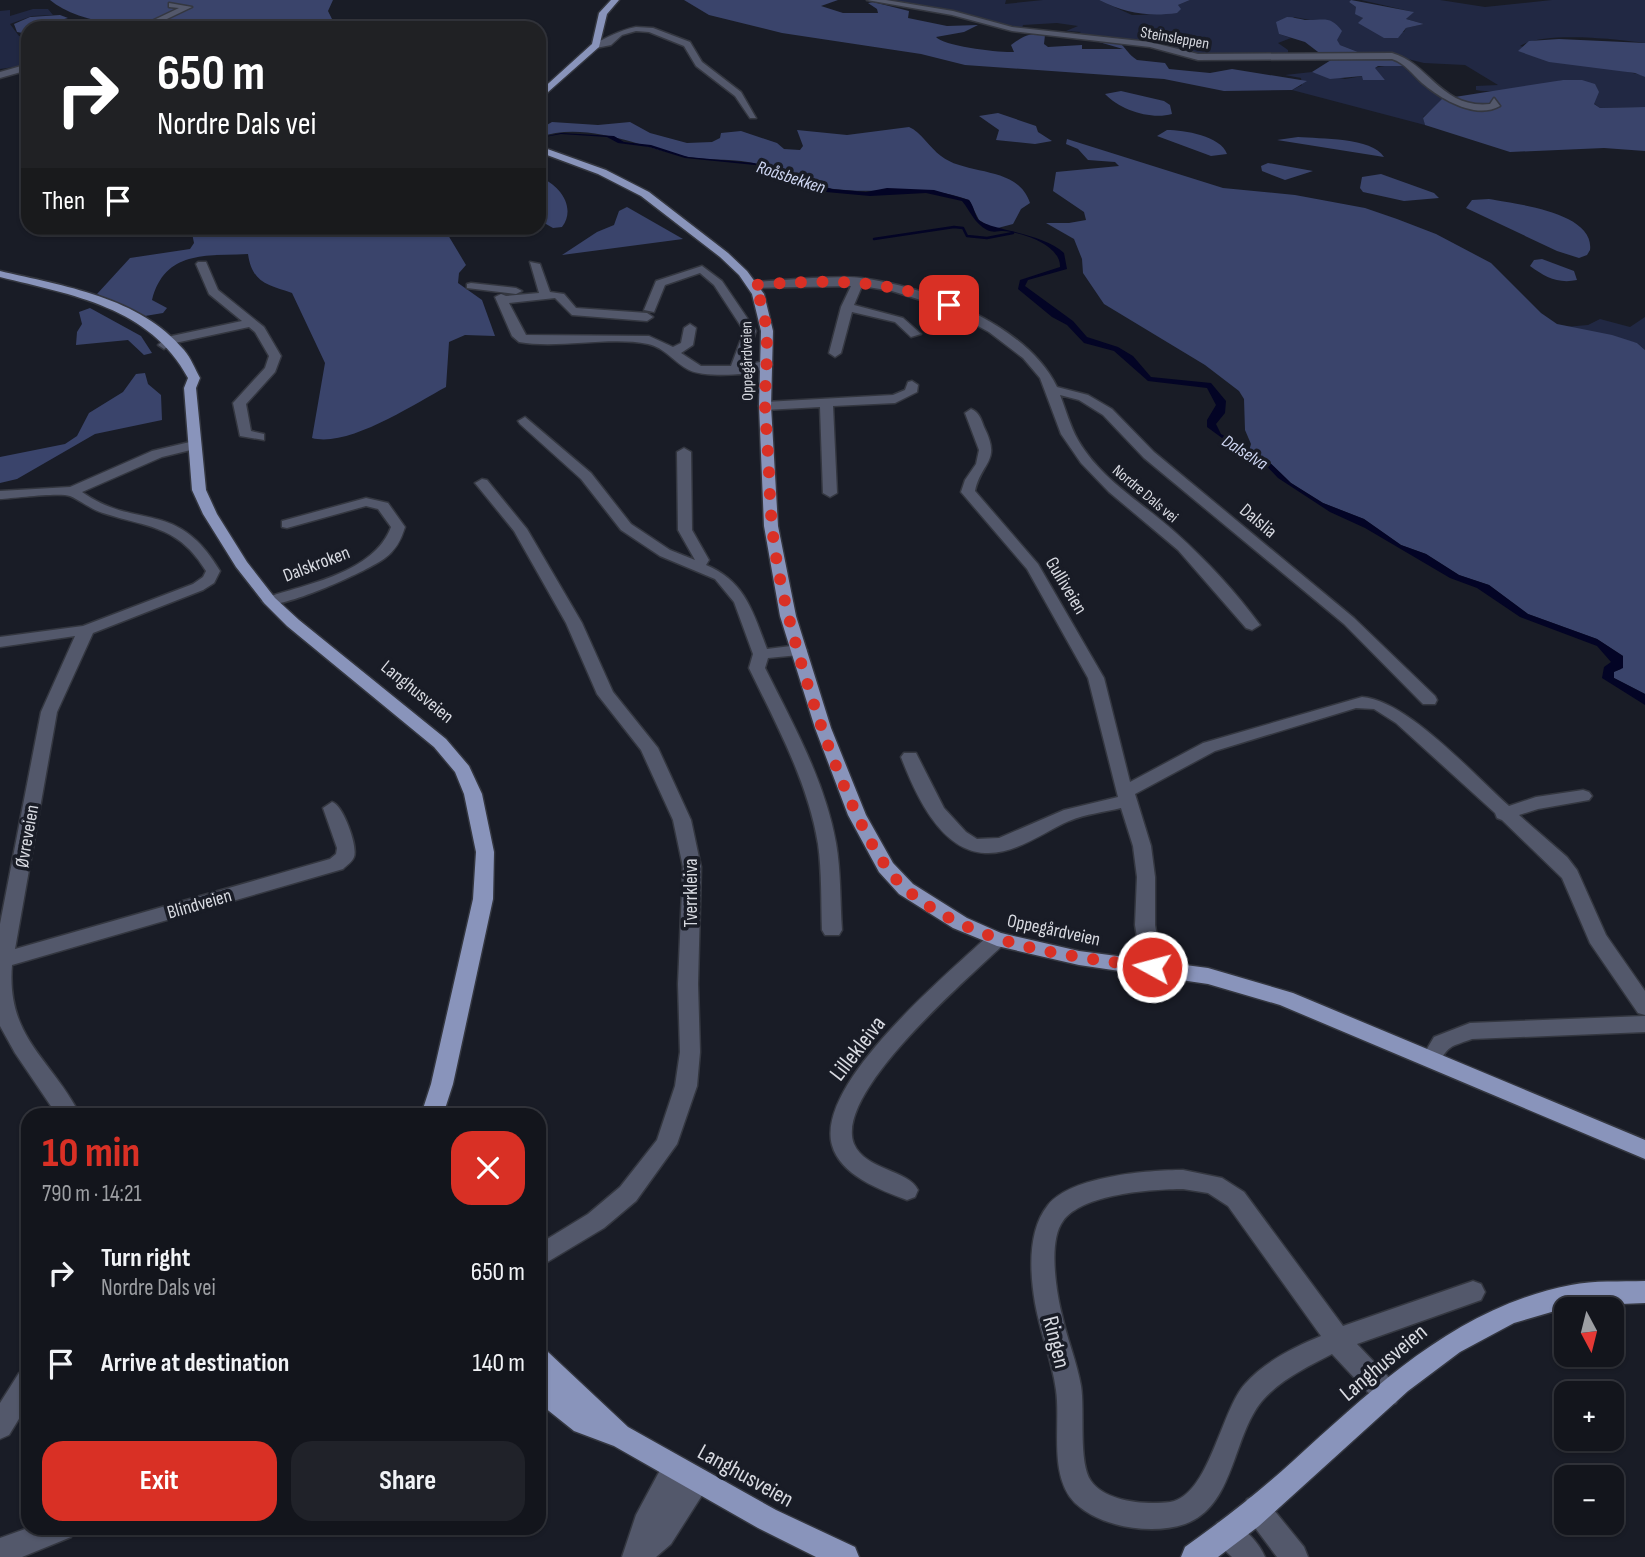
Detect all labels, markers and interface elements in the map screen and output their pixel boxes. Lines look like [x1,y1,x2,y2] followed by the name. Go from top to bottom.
[1139,23,1211,54] street label: Steinsleppen
[157,45,265,104] text: 650 m
[42,49,133,140] icon: right
[157,105,317,144] text: Nordre Dals vei
[754,157,828,199] water label: Roåsbekken
[99,182,137,220] icon: arrive
[42,186,85,217] text: Then
[919,275,979,335] pin
[930,286,968,324] icon: arrive
[737,321,758,401] street label: Oppegårdveien
[1218,430,1272,475] water label: Dalselva
[1108,461,1182,527] street label: Nordre Dals vei
[1235,499,1281,543] street label: Dalslia
[280,541,353,588] street label: Dalskroken
[1040,553,1092,619] street label: Gulliveien
[376,656,458,728] street label: Langhusveien
[11,803,44,870] street label: Øvreveien
[680,858,703,928] street label: Tverrkleiva
[164,884,234,925] street label: Blindveien
[1005,909,1102,952] street label: Oppegårdveien
[1115,930,1189,1004] position arrow
[824,1011,892,1087] street label: Lillekleiva
[42,1128,140,1179] text: 10 min
[451,1131,525,1205] button: close
[42,1180,142,1208] text: 790 m · 14:21
[101,1243,190,1274] text: Turn right
[42,1254,80,1292] icon: right
[471,1257,525,1288] text: 650 m
[101,1274,216,1302] text: Nordre Dals vei
[1554,1297,1624,1367] north arrow
[1554,1297,1624,1535] map controls
[1036,1313,1076,1371] street label: Ringen
[1334,1318,1433,1407] street label: Langhusveien
[42,1345,80,1383] icon: arrive
[101,1348,289,1379] text: Arrive at destination
[473,1348,525,1379] text: 140 m
[1554,1381,1624,1451] button: +
[693,1438,798,1514] street label: Langhusveien
[42,1441,277,1521] button: Exit
[291,1441,525,1521] button: Share
[1554,1465,1624,1535] button: −

